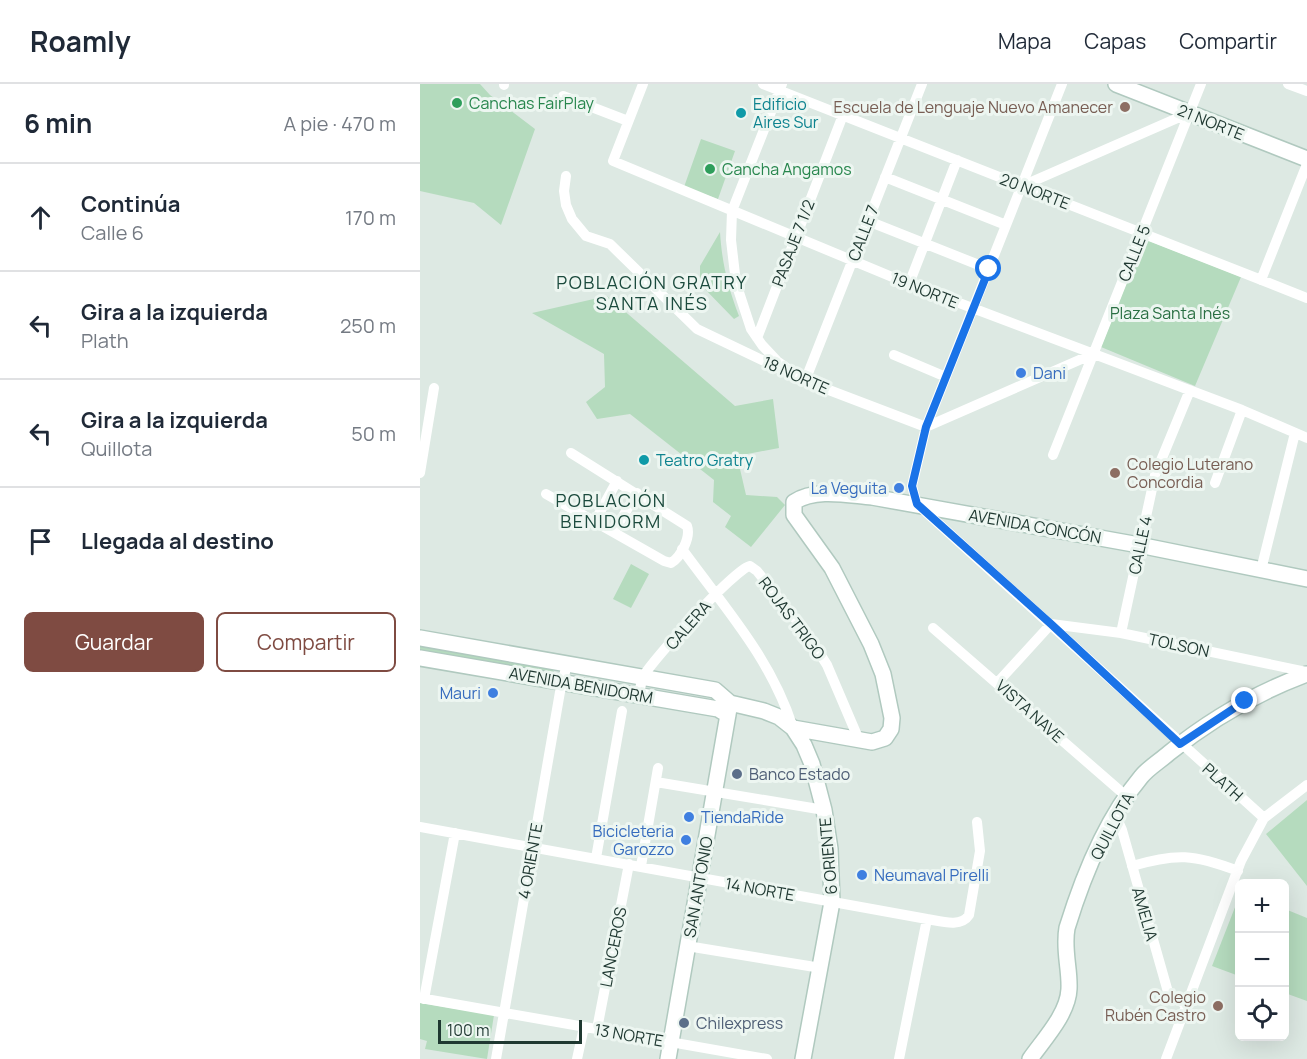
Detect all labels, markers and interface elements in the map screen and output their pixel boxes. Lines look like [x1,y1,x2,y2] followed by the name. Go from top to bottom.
[30,22,131,60] text: Roamly
[998,27,1051,55] text: Mapa
[1084,27,1146,55] text: Capas
[1179,27,1277,55] text: Compartir
[469,92,595,114] place label: Canchas FairPlay
[753,93,819,133] place label: Edificio Aires Sur
[450,96,464,110] marker: Canchas FairPlay
[834,96,1113,118] place label: Escuela de Lenguaje Nuevo Amanecer
[1175,99,1247,145] street label: 21 NORTE
[1118,100,1132,114] marker: Escuela de Lenguaje Nuevo Amanecer
[24,105,92,141] text: 6 min
[734,106,748,120] marker: Edificio Aires Sur
[284,110,396,137] text: A pie · 470 m
[722,158,852,180] place label: Cancha Angamos
[703,162,717,176] marker: Cancha Angamos
[997,168,1073,214] street label: 20 NORTE
[81,189,181,219] text: Continúa
[766,196,820,290] street label: PASAJE 7 1/2
[24,201,57,234] icon: ahead
[842,202,884,264] street label: CALLE 7
[345,204,396,231] text: 170 m
[81,219,144,246] text: Calle 6
[1113,221,1155,285] street label: CALLE 5
[975,255,1001,281] route start
[888,267,962,313] street label: 19 NORTE
[556,270,748,315] district label: POBLACIÓN GRATRY SANTA INÉS
[81,297,268,327] text: Gira a la izquierda
[1110,302,1230,324] park label: Plaza Santa Inés
[24,309,57,342] icon: left
[340,312,396,339] text: 250 m
[81,327,129,354] text: Plath
[760,351,832,399] street label: 18 NORTE
[1033,362,1066,384] place label: Dani
[1014,366,1028,380] marker: Dani
[81,405,268,435] text: Gira a la izquierda
[24,417,57,450] icon: left
[351,420,396,447] text: 50 m
[81,435,152,462] text: Quillota
[656,449,754,471] place label: Teatro Gratry
[637,453,651,467] marker: Teatro Gratry
[1127,453,1253,493] place label: Colegio Luterano Concordia
[1108,466,1122,480] marker: Colegio Luterano Concordia
[811,477,887,499] place label: La Veguita
[892,481,906,495] marker: La Veguita
[555,488,667,533] district label: POBLACIÓN BENIDORM
[967,504,1103,548] street label: AVENIDA CONCÓN
[1123,514,1157,576] street label: CALLE 4
[24,525,57,558] icon: arrive
[81,526,274,556] text: Llegada al destino
[754,572,830,664] street label: ROJAS TRIGO
[660,596,716,654] street label: CALERA
[24,612,204,672] button: Guardar
[216,612,396,672] button: Compartir
[1147,628,1211,662] street label: TOLSON
[507,662,655,708] street label: AVENIDA BENIDORM
[991,675,1069,747] street label: VISTA NAVE
[440,682,481,704] place label: Mauri
[486,686,500,700] marker: Mauri
[1231,687,1257,713] route end
[1198,758,1248,806] street label: PLATH
[749,763,850,785] place label: Banco Estado
[730,767,744,781] marker: Banco Estado
[1085,789,1139,863] street label: QUILLOTA
[701,806,784,828] place label: TiendaRide
[682,810,696,824] marker: TiendaRide
[814,817,842,895] street label: 6 ORIENTE
[593,820,674,860] place label: Bicicleteria Garozzo
[513,821,547,901] street label: 4 ORIENTE
[679,833,693,847] marker: Bicicleteria Garozzo
[678,834,718,939] street label: SAN ANTONIO
[874,864,989,886] place label: Neumaval Pirelli
[855,868,869,882] marker: Neumaval Pirelli
[724,872,796,906] street label: 14 NORTE
[1235,879,1289,1041] map controls
[1235,879,1289,933] button: +
[1127,885,1163,943] street label: AMELIA
[594,905,632,989] street label: LANCEROS
[1235,933,1289,987] button: −
[1105,986,1206,1026] place label: Colegio Rubén Castro
[1235,987,1289,1041] button: locate
[1211,999,1225,1013] marker: Colegio Rubén Castro
[696,1012,783,1034] place label: Chilexpress
[677,1016,691,1030] marker: Chilexpress
[438,1017,582,1044] scale bar
[593,1018,665,1052] street label: 13 NORTE
[447,1019,490,1041] text: 100 m

